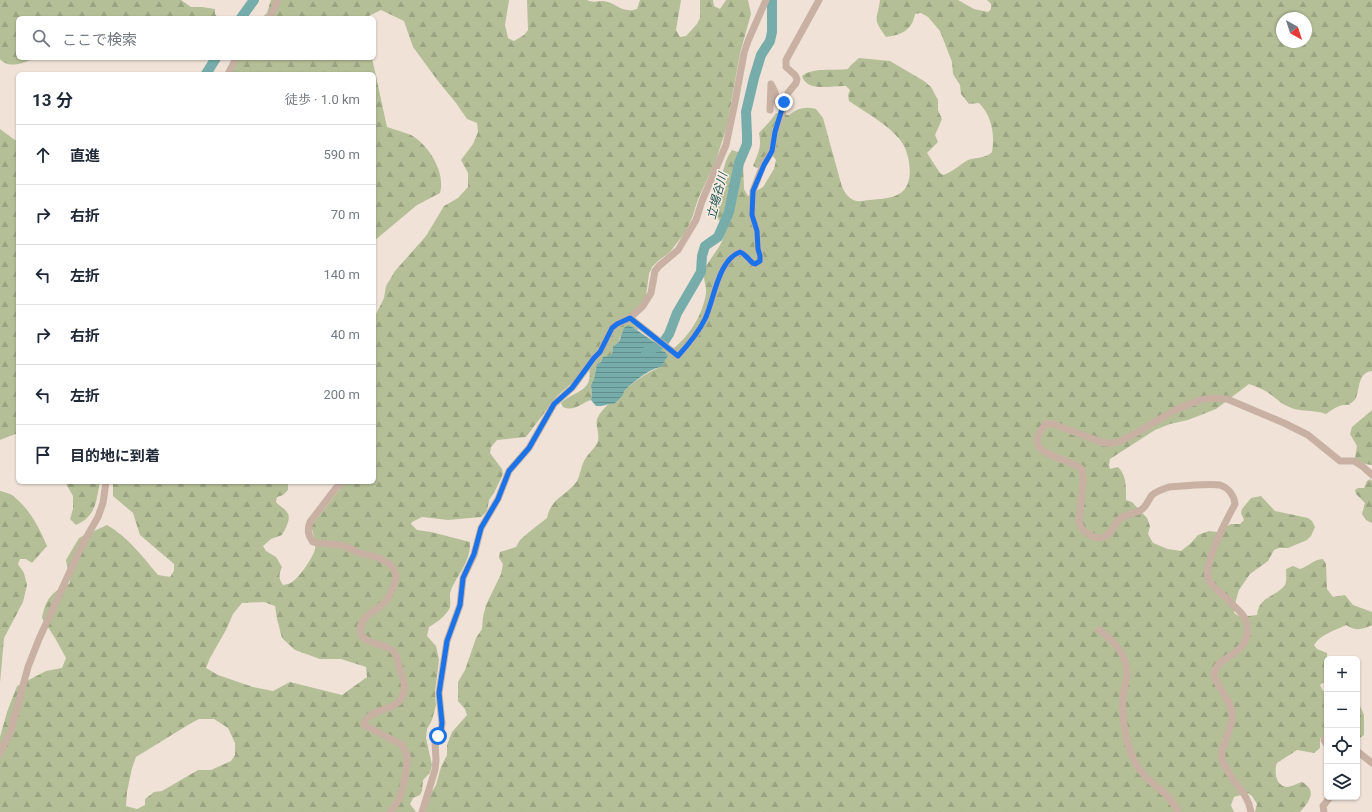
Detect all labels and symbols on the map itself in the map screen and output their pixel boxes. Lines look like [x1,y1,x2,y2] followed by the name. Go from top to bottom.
[1276,12,1312,48] north arrow
[775,93,793,111] route end
[704,169,730,221] water label: 立場谷川
[429,727,447,745] route start

